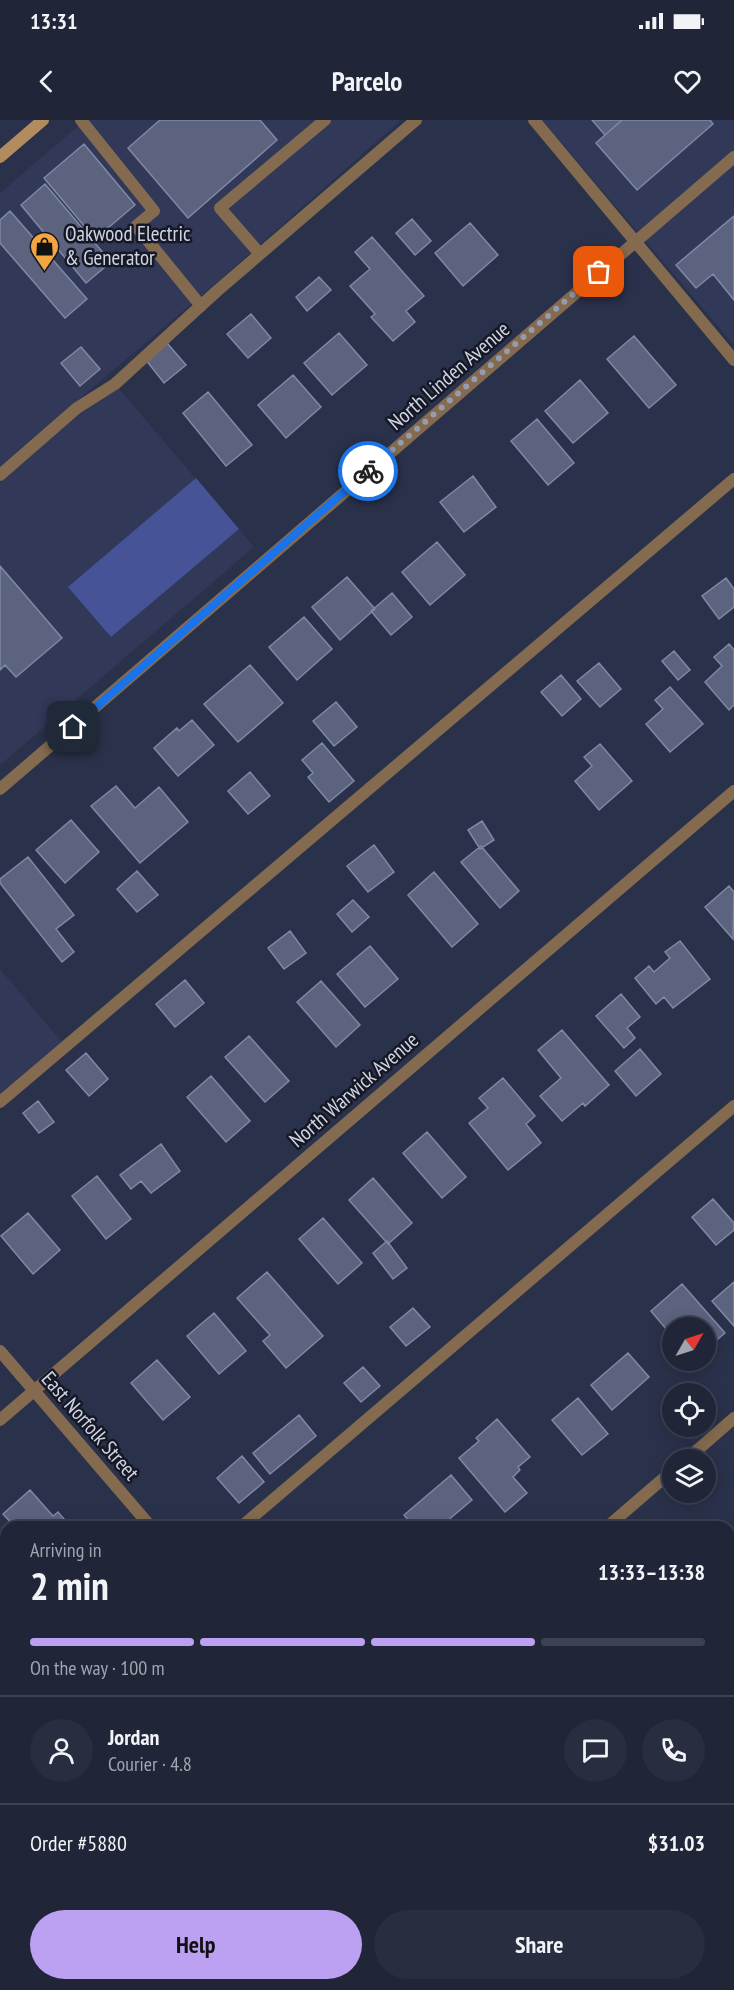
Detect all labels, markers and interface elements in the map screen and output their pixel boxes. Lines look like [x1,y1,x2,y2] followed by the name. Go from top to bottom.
[30,7,78,35] text: 13:31
[332,64,402,98] text: Parcelo
[30,65,63,98] icon: back
[671,65,704,98] icon: heart
[65,220,191,271] place label: Oakwood Electric & Generator
[28,230,60,272] shop icon: Oakwood Electric & Generator
[573,246,624,297] pin
[582,255,615,288] icon: bag
[382,315,515,436] street label: North Linden Avenue
[338,441,398,501] courier
[352,455,385,488] icon: bike
[47,701,98,752] pin
[56,710,89,743] icon: home
[284,1026,424,1153] street label: North Warwick Avenue
[662,1317,716,1371] north arrow
[662,1317,716,1503] map controls
[36,1366,145,1486] street label: East Norfolk Street
[662,1383,716,1437] button: locate
[662,1449,716,1503] button: layers
[30,1537,102,1563] text: Arriving in
[598,1558,705,1586] text: 13:33–13:38
[30,1560,109,1611] text: 2 min
[30,1655,165,1681] text: On the way · 100 m
[30,1719,93,1782] button: person
[564,1719,627,1782] button: chat
[642,1719,705,1782] button: phone
[108,1723,159,1751] text: Jordan
[108,1751,192,1777] text: Courier · 4.8
[30,1829,127,1857] text: Order #5880
[648,1829,705,1857] text: $31.03
[30,1910,362,1979] button: Help
[374,1910,705,1979] button: Share

